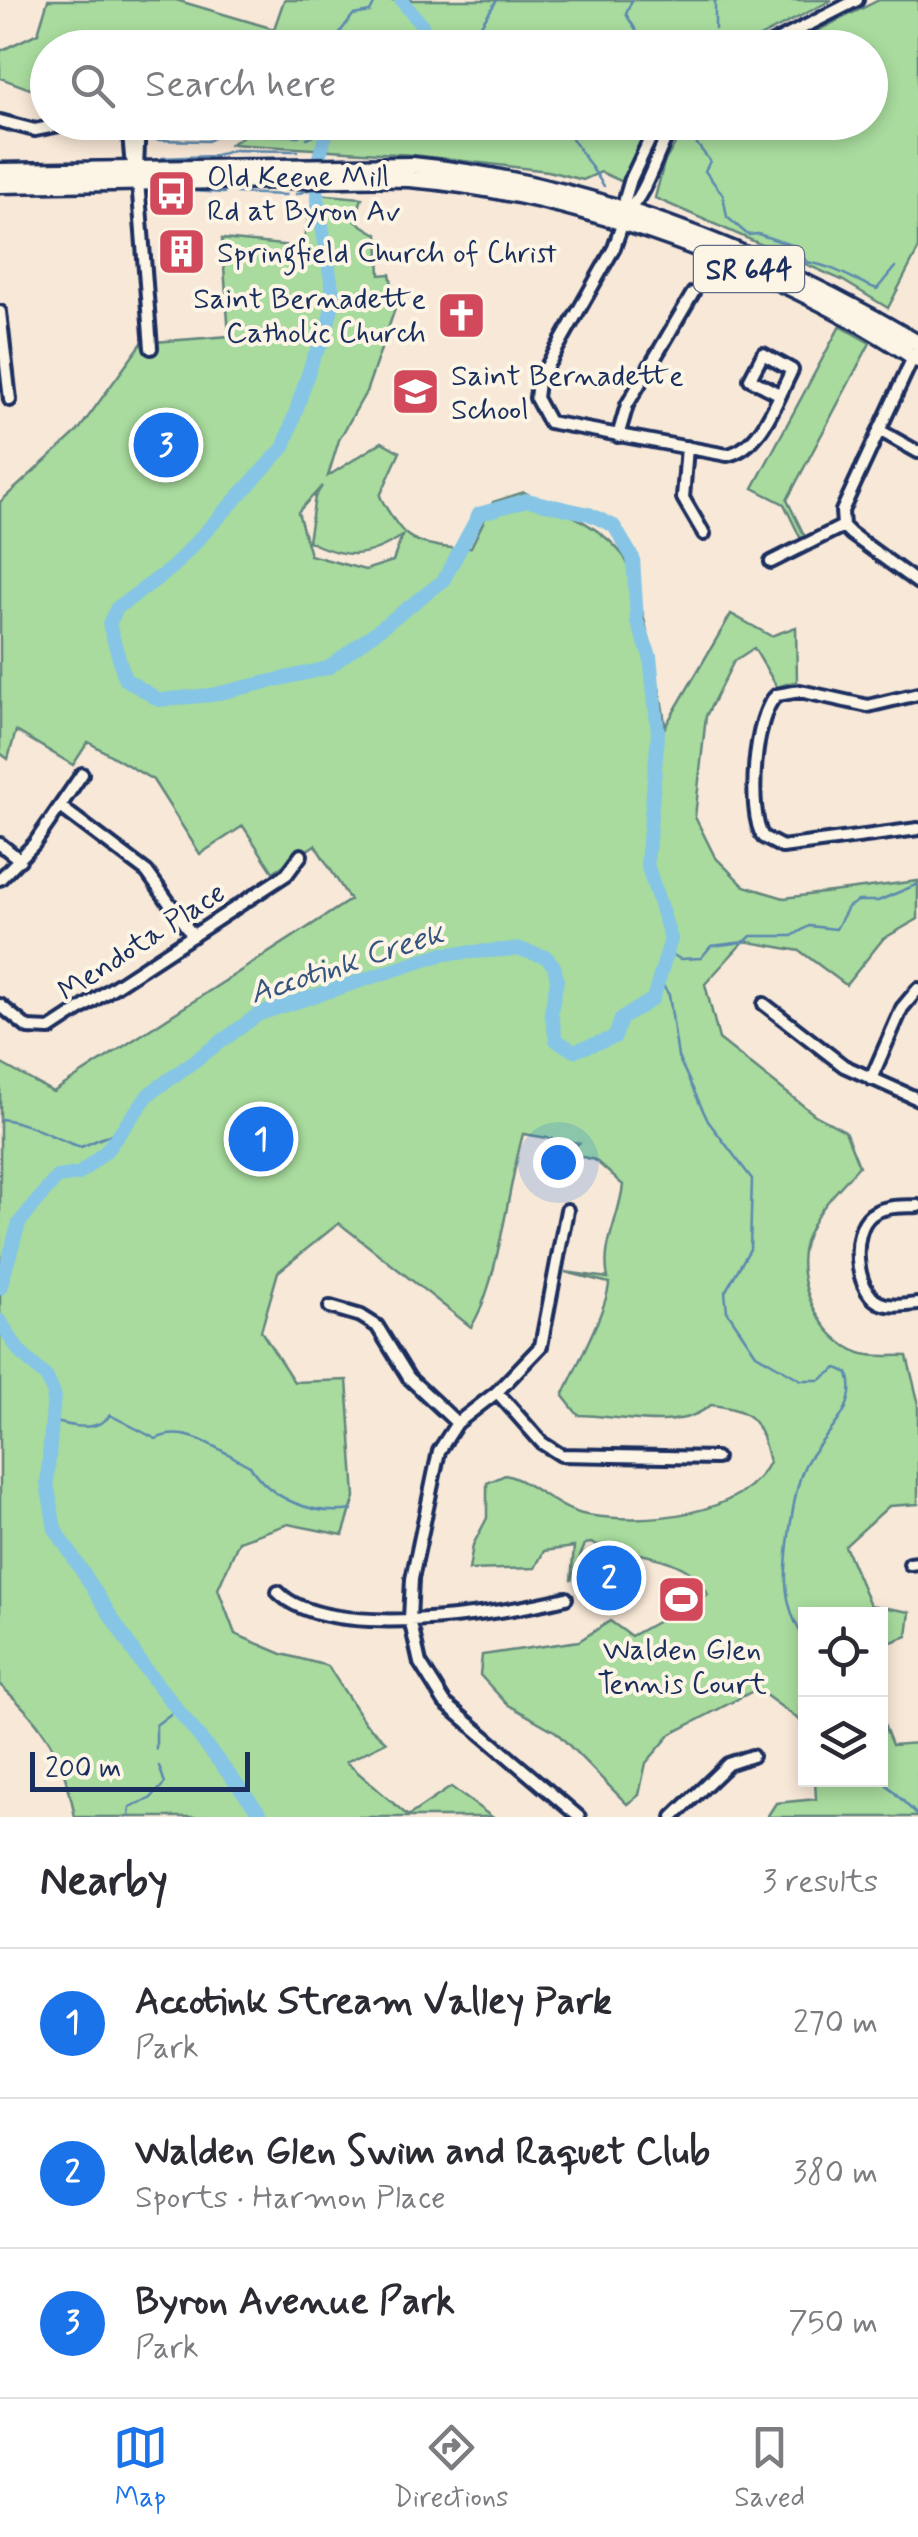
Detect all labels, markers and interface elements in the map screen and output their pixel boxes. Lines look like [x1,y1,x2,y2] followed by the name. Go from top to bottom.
[30,30,888,140] search box
[65,58,120,113] icon: search
[145,61,336,110] text: Search here
[207,158,401,231] place label: Old Keene Mill Rd at Byron Av
[146,167,198,219] bus stop icon: Old Keene Mill Rd at Byron Av
[156,226,208,278] building icon: Springfield Church of Christ
[217,234,557,276] place label: Springfield Church of Christ
[694,246,804,292] road number: SR 644
[193,280,426,353] place label: Saint Bernadette Catholic Church
[435,289,487,341] church icon: Saint Bernadette Catholic Church
[451,357,684,430] place label: Saint Bernadette School
[390,366,442,418] school or university icon: Saint Bernadette School
[134,408,198,482] pin: 3
[51,874,233,1011] street label: Mendota Place
[244,912,451,1015] water label: Accotink Creek
[228,1102,294,1176] pin: 1
[533,1137,584,1188] your location
[576,1540,642,1616] pin: 2
[656,1574,708,1626] sports icon: Walden Glen Tennis Court
[798,1607,888,1787] map controls
[798,1607,888,1697] button: locate
[597,1631,767,1704] place label: Walden Glen Tennis Court
[798,1697,888,1787] button: layers
[30,1747,250,1792] scale bar
[45,1751,121,1788] text: 200 m
[40,1855,168,1910] text: Nearby
[762,1861,878,1903] text: 3 results
[135,1978,612,2027] text: Accotink Stream Valley Park
[65,2002,80,2044] text: 1
[793,2002,878,2044] text: 270 m
[135,2027,199,2069] text: Park
[135,2128,710,2177] text: Walden Glen Swim and Raquet Club
[65,2152,80,2194] text: 2
[793,2152,878,2194] text: 380 m
[135,2177,446,2219] text: Sports · Harmon Place
[135,2278,455,2327] text: Byron Avenue Park
[65,2302,80,2344] text: 3
[788,2302,878,2344] text: 750 m
[135,2327,199,2369] text: Park
[113,2420,168,2517] tab: Map
[394,2420,509,2517] tab: Directions
[734,2420,805,2517] tab: Saved

